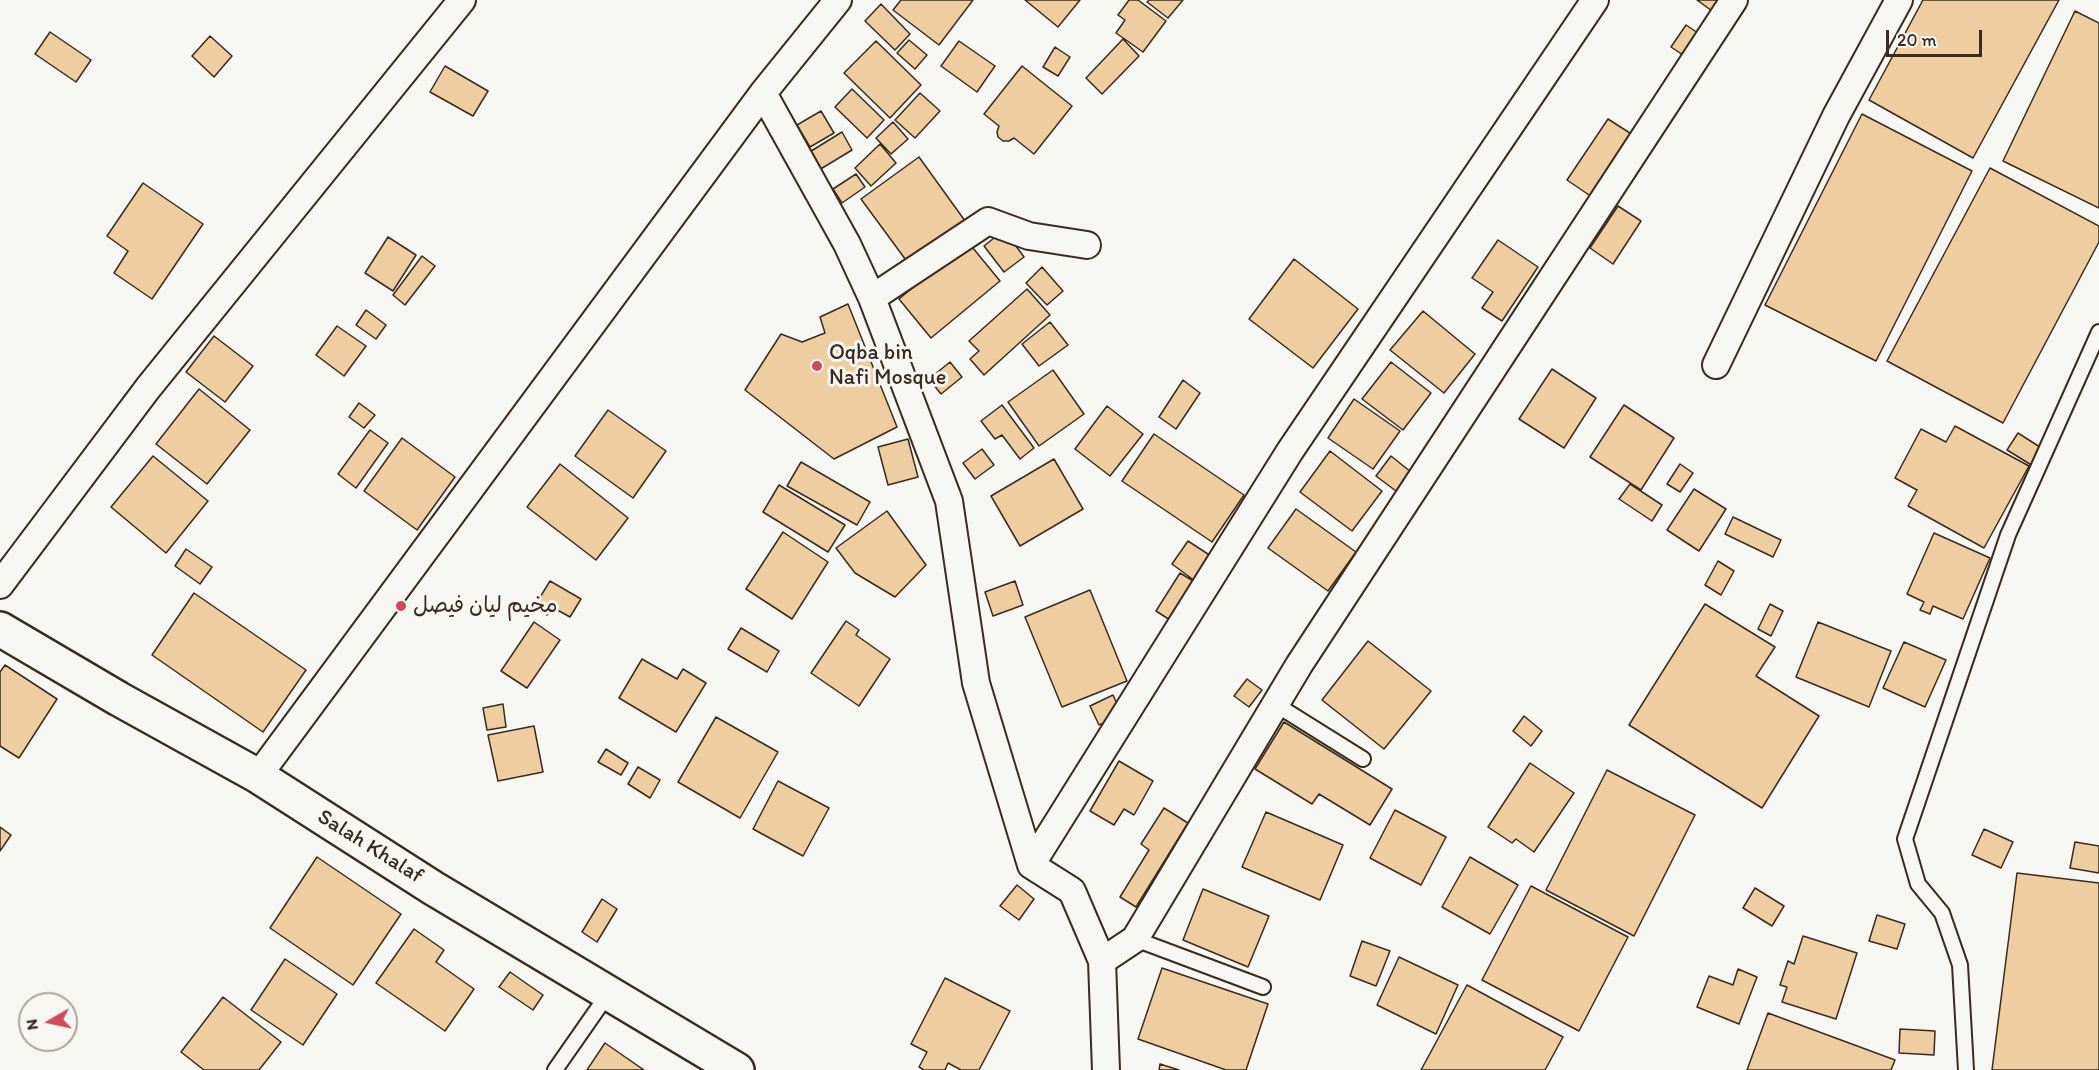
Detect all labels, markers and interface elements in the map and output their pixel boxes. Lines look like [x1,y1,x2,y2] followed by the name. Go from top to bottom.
[1889,18,1985,56] scale bar
[1897,29,1937,51] text: 20 m
[829,340,946,392] place label: Oqba bin Nafi Mosque
[810,359,824,373] marker: Oqba bin Nafi Mosque
[413,593,557,619] place label: مخيم ليان فيصل
[394,599,408,613] marker: مخيم ليان فيصل
[312,804,428,890] street label: Salah Khalaf
[18,992,78,1052] north arrow
[21,1018,42,1031] text: N

